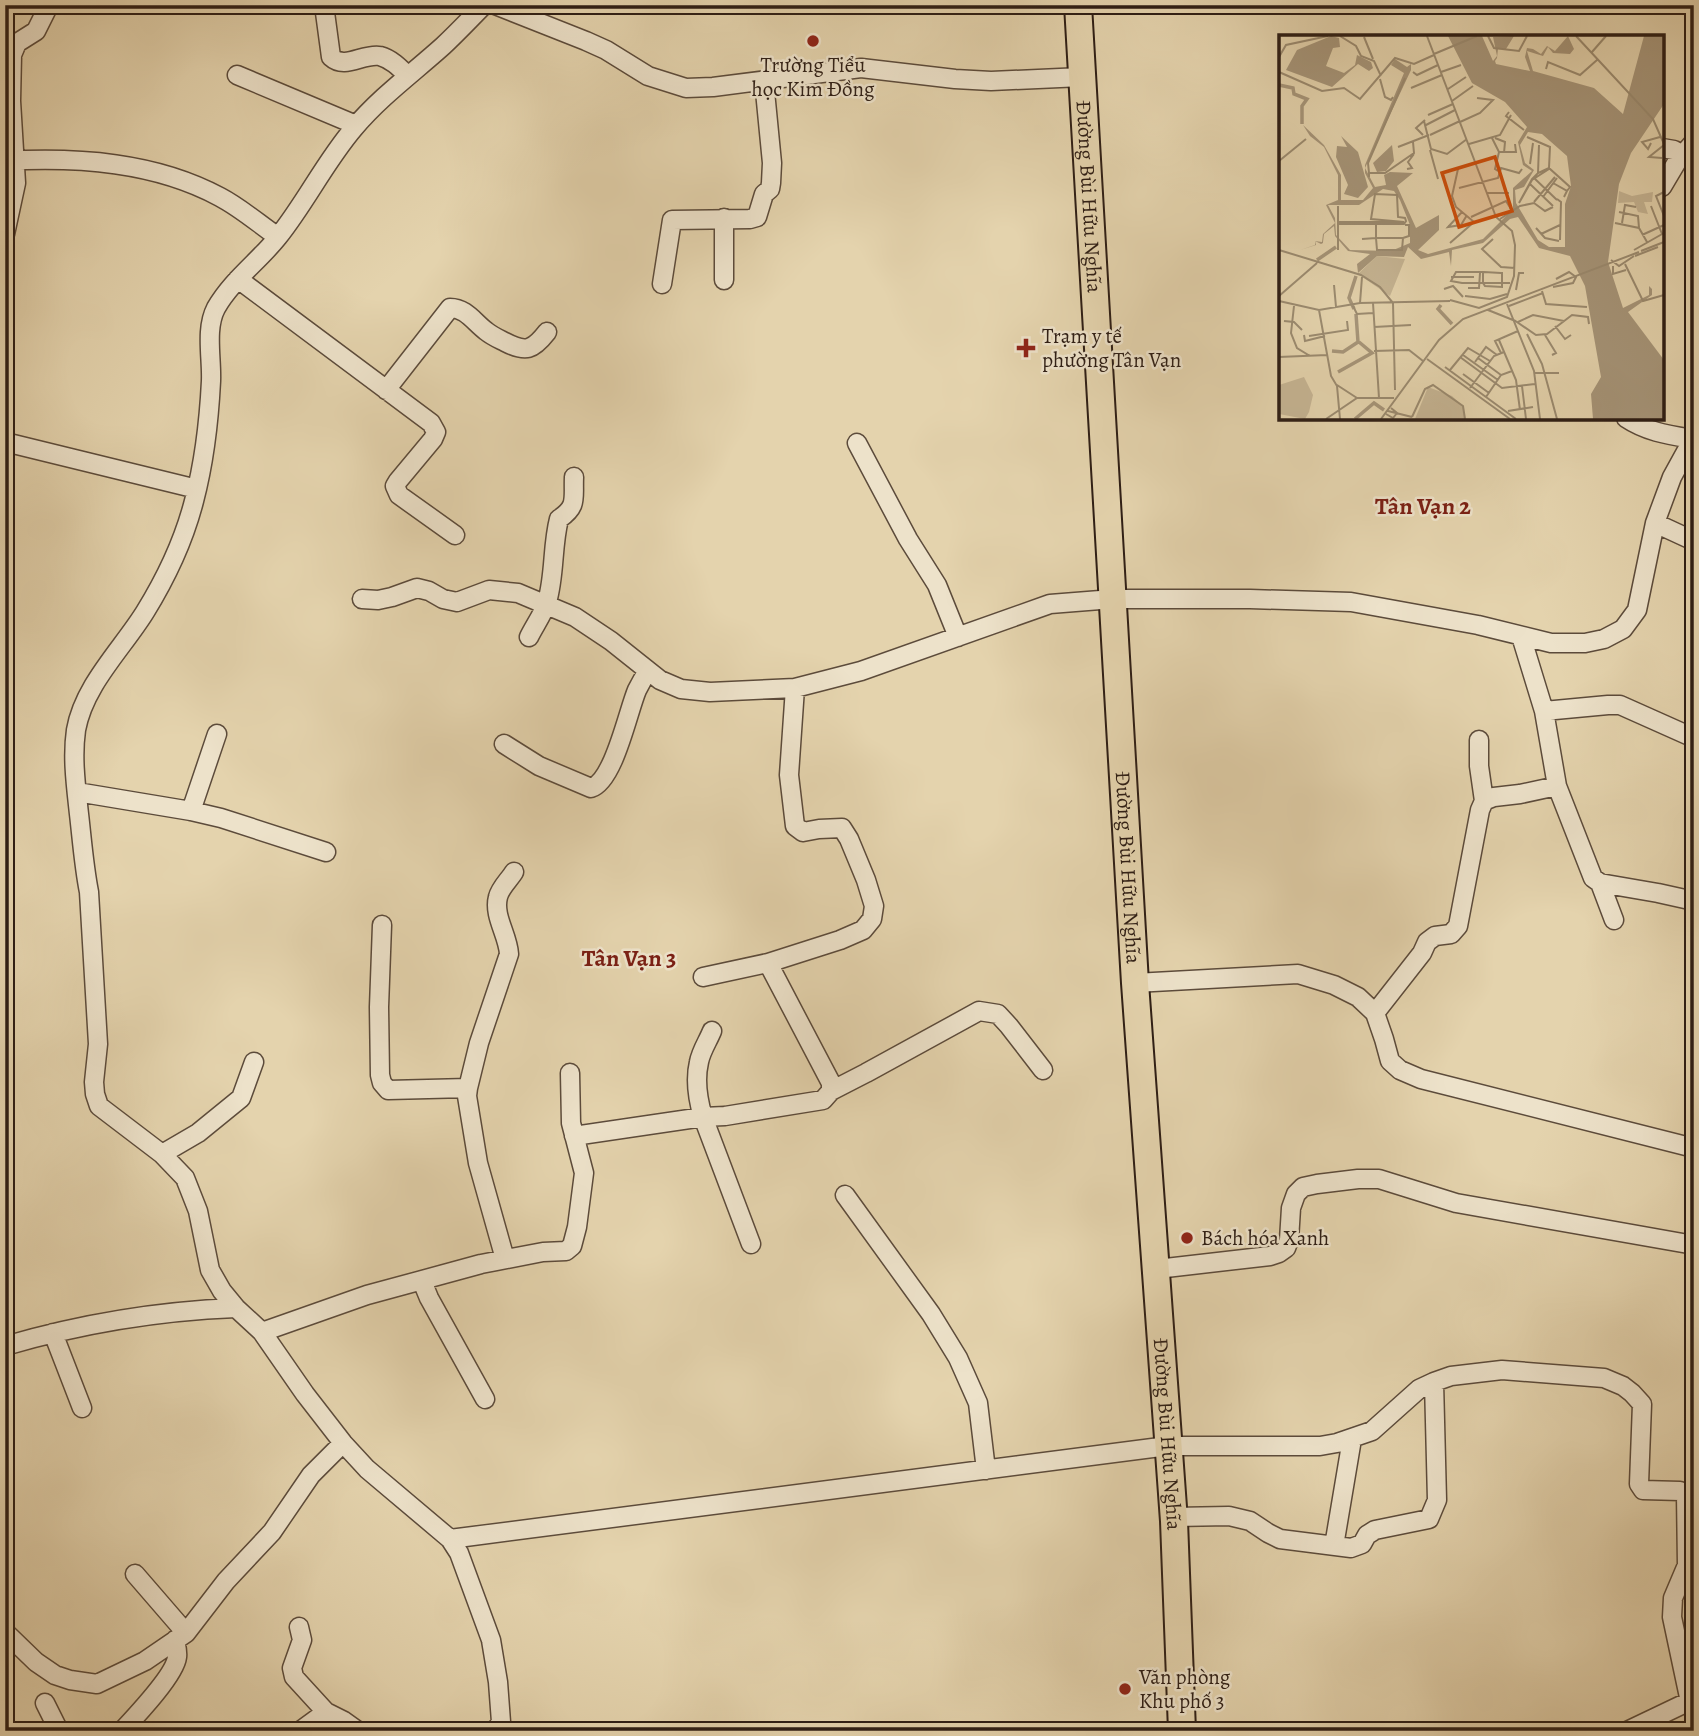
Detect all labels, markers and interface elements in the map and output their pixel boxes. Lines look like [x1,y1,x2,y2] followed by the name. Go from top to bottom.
[805,33,821,49] marker: Trường Tiểu học Kim Đồng
[1279,35,1664,420] inset map
[752,51,875,103] place label: Trường Tiểu học Kim Đồng
[1070,100,1109,294] street label: Đường Bùi Hữu Nghĩa
[1042,322,1181,374] place label: Trạm y tế phường Tân Vạn
[1016,338,1036,358] marker: Trạm y tế phường Tân Vạn
[1375,490,1471,522] district label: Tân Vạn 2
[1109,770,1148,965] street label: Đường Bùi Hữu Nghĩa
[582,942,676,974] district label: Tân Vạn 3
[1201,1224,1329,1252] place label: Bách hóa Xanh
[1179,1230,1195,1246] marker: Bách hóa Xanh
[1147,1337,1188,1531] street label: Đường Bùi Hữu Nghĩa
[1138,1663,1231,1715] place label: Văn phòng Khu phố 3
[1117,1681,1133,1697] marker: Văn phòng Khu phố 3

